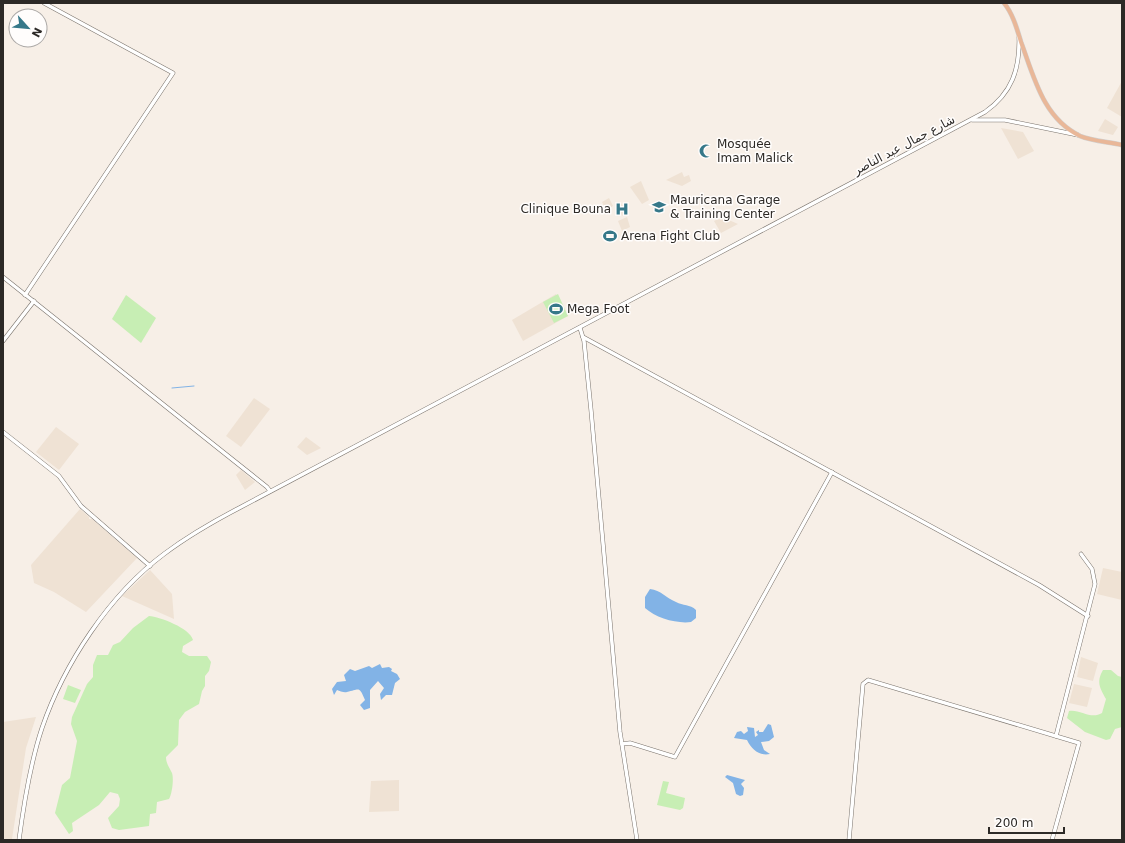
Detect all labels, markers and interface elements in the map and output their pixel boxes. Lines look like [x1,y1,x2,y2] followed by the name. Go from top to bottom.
[8,8,48,48] north arrow
[29,25,44,39] text: N
[850,112,958,179] street label: شارع جمال عبد الناصر
[717,137,793,165] place label: Mosquée Imam Malick
[698,143,714,159] mosque icon: Mosquée Imam Malick
[670,193,780,221] place label: Mauricana Garage & Training Center
[651,199,667,215] school or university icon: Mauricana Garage & Training Center
[614,201,630,217] hospital icon: Clinique Bouna
[520,202,611,216] place label: Clinique Bouna
[602,228,618,244] sports icon: Arena Fight Club
[621,229,720,243] place label: Arena Fight Club
[548,301,564,317] sports icon: Mega Foot
[567,302,630,316] place label: Mega Foot
[989,809,1064,835] scale bar
[995,816,1033,830] text: 200 m

